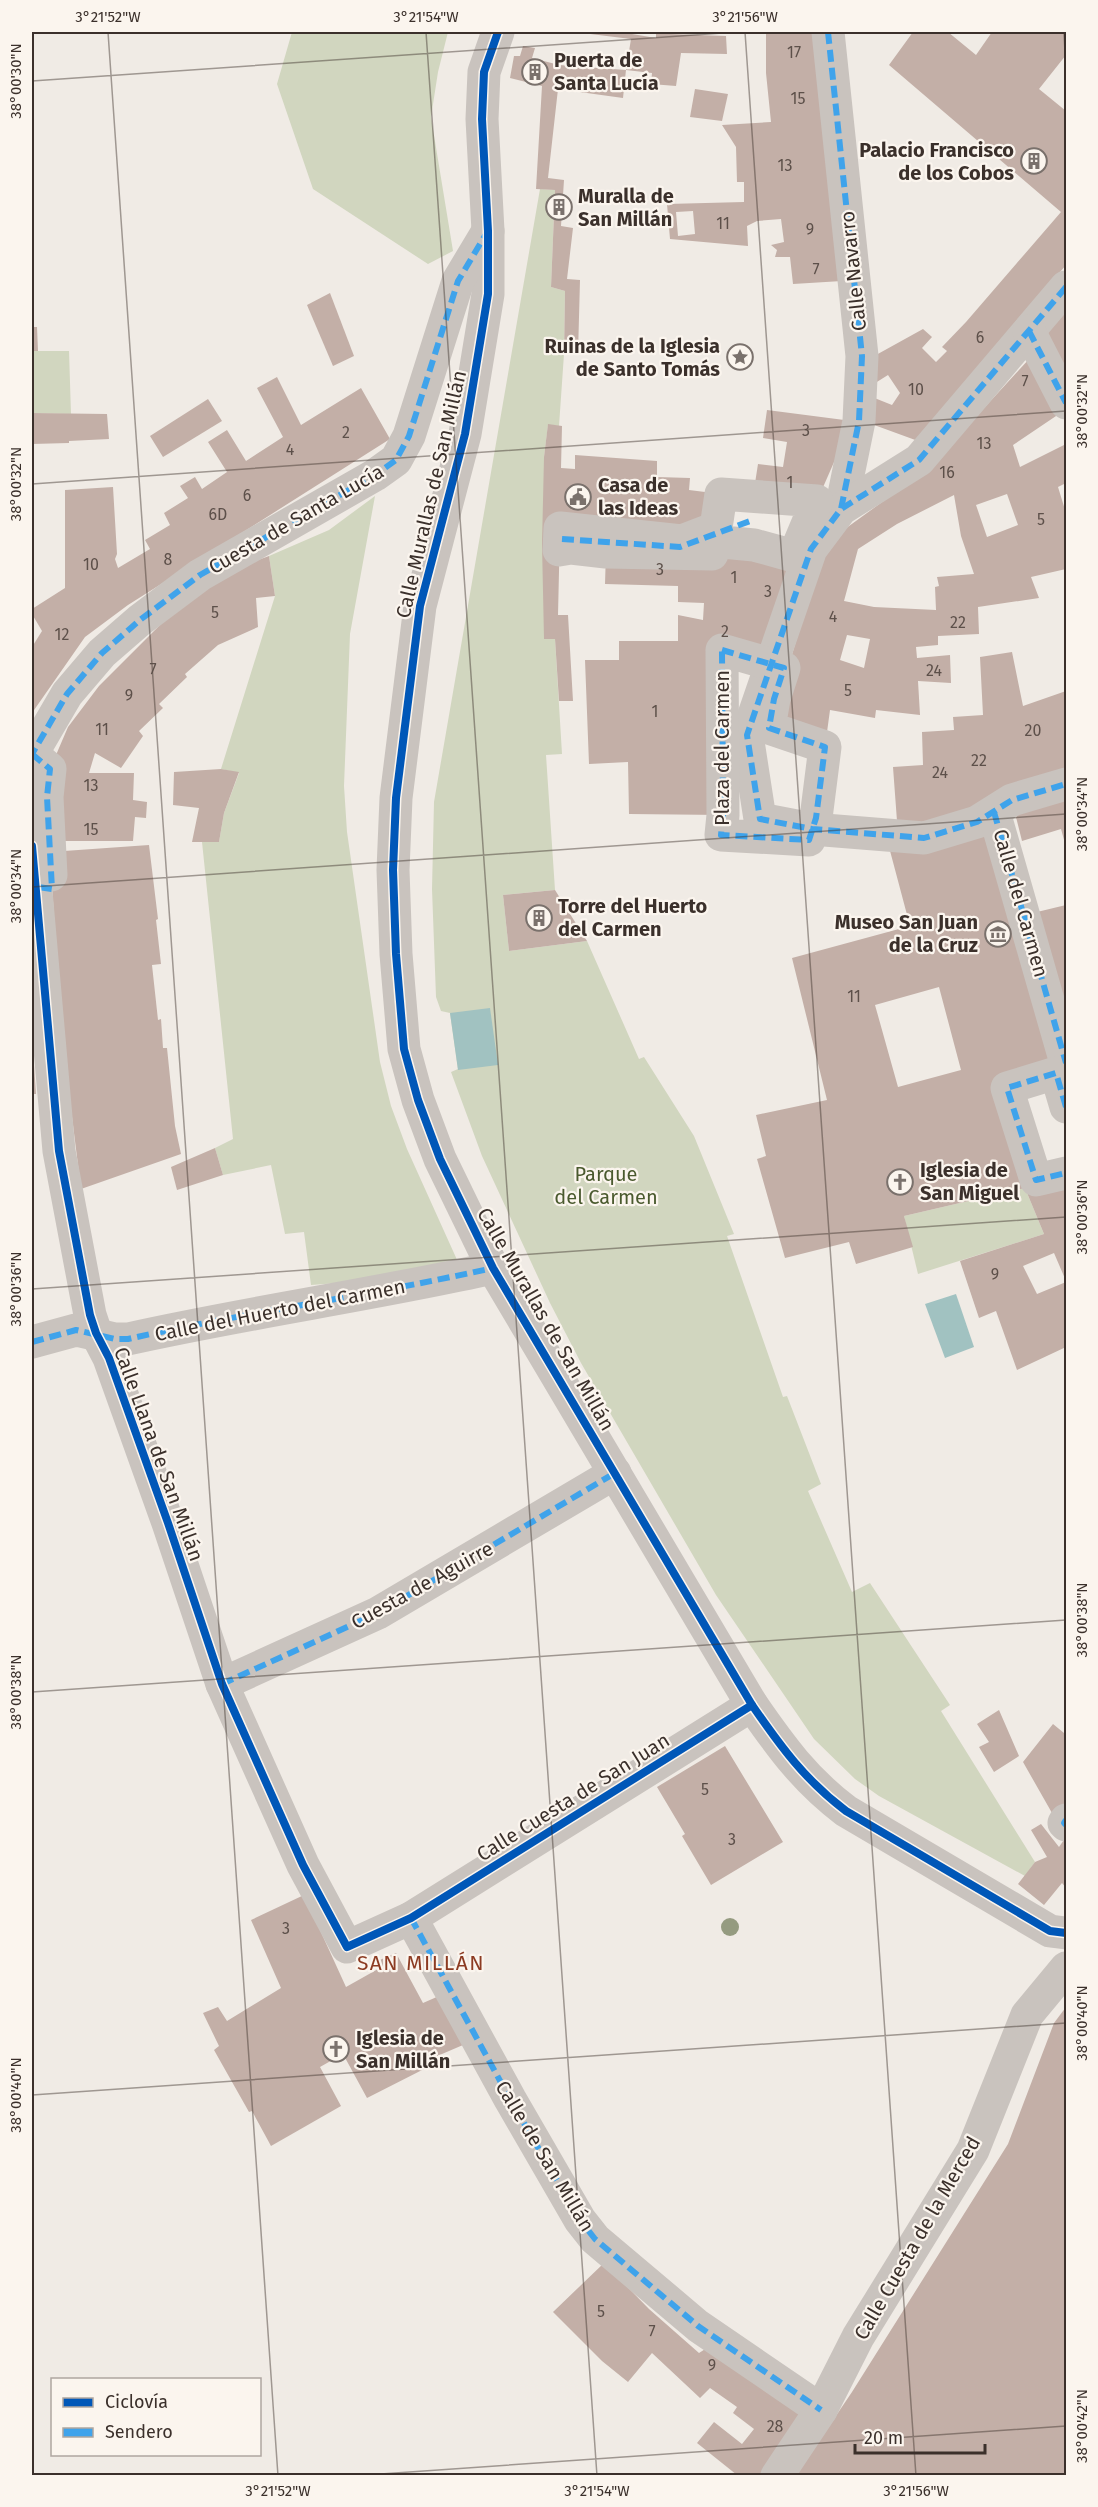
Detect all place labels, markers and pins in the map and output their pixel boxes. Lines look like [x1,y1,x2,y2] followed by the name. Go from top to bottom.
[554,48,659,95] place label: Puerta de Santa Lucía
[520,57,550,87] building icon: Puerta de Santa Lucía
[859,138,1014,185] place label: Palacio Francisco de los Cobos
[1019,146,1049,176] building icon: Palacio Francisco de los Cobos
[578,184,674,231] place label: Muralla de San Millán
[544,192,574,222] building icon: Muralla de San Millán
[545,334,720,381] place label: Ruinas de la Iglesia de Santo Tomás
[725,342,755,372] place icon: Ruinas de la Iglesia de Santo Tomás
[598,473,678,520] place label: Casa de las Ideas
[563,482,593,512] public building icon: Casa de las Ideas
[558,894,707,941] place label: Torre del Huerto del Carmen
[524,903,554,933] building icon: Torre del Huerto del Carmen
[835,910,978,957] place label: Museo San Juan de la Cruz
[983,919,1013,949] museum icon: Museo San Juan de la Cruz
[920,1158,1019,1205] place label: Iglesia de San Miguel
[885,1167,915,1197] church icon: Iglesia de San Miguel
[356,2026,450,2073] place label: Iglesia de San Millán
[321,2034,351,2064] church icon: Iglesia de San Millán

